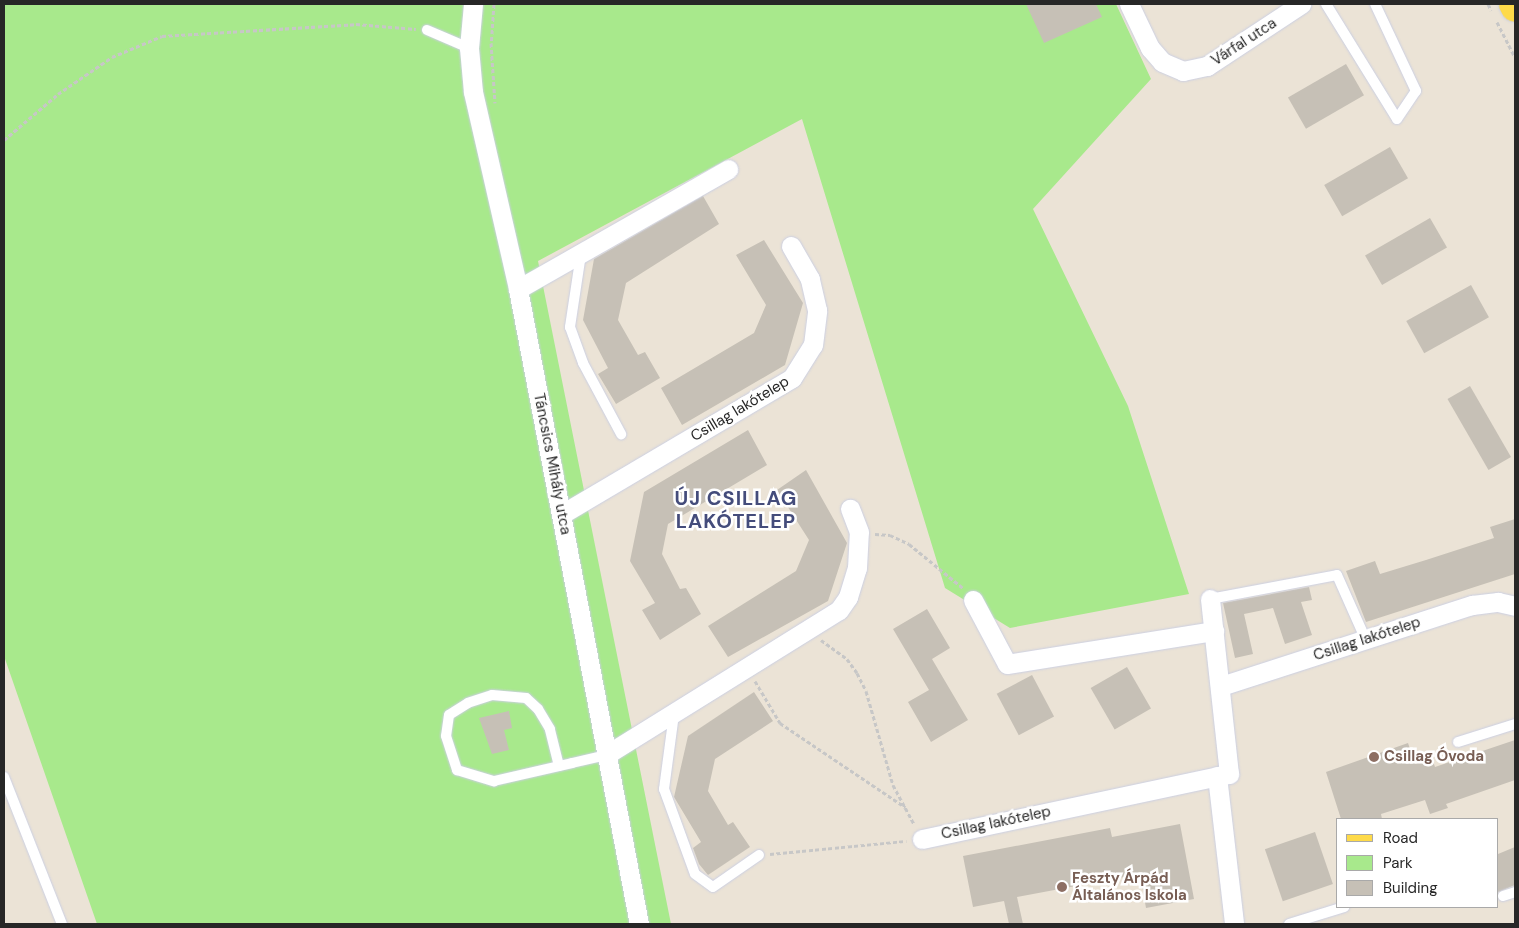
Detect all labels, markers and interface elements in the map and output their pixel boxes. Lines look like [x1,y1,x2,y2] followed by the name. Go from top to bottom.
[1208,14,1280,70] street label: Várfal utca
[688,373,792,445] street label: Csillag lakótelep
[529,392,575,536] street label: Táncsics Mihály utca
[673,486,799,533] district label: ÚJ CSILLAG LAKÓTELEP
[1311,613,1423,665] street label: Csillag lakótelep
[1384,748,1484,766] place label: Csillag Óvoda
[1368,751,1380,763] marker: Csillag Óvoda
[940,803,1052,843] street label: Csillag lakótelep
[1336,818,1499,908] legend
[1383,828,1418,848] text: Road
[1383,853,1413,873] text: Park
[1072,869,1187,904] place label: Feszty Árpád Általános Iskola
[1383,878,1438,898] text: Building
[1056,881,1068,893] marker: Feszty Árpád Általános Iskola

